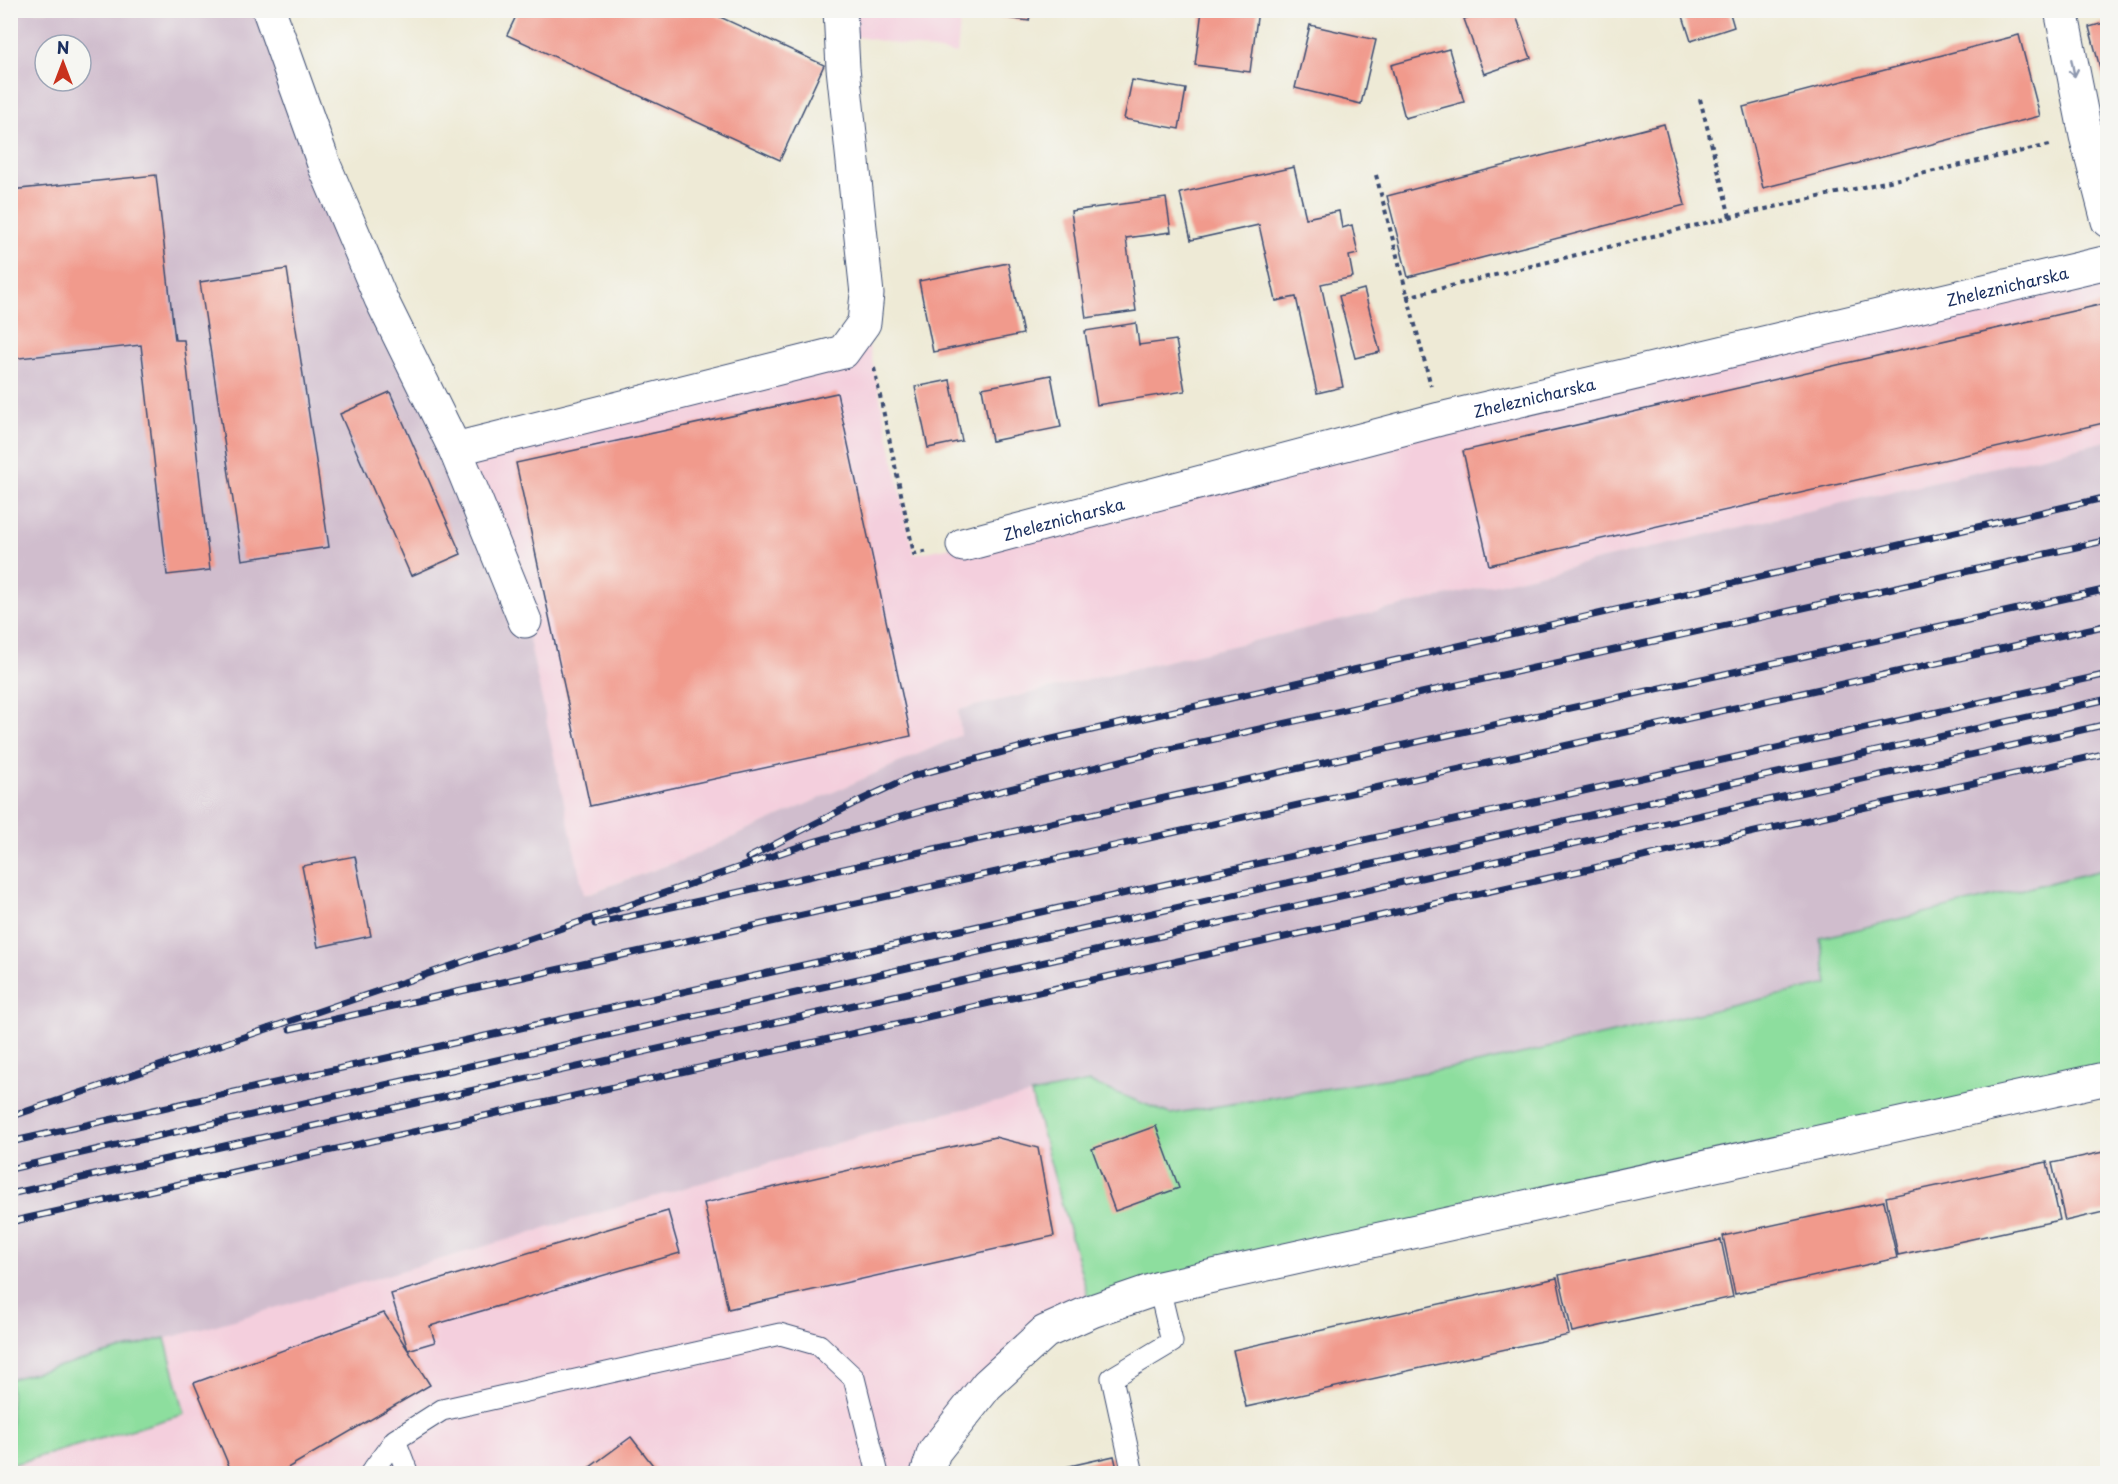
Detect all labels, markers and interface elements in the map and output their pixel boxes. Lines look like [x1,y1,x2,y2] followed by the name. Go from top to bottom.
[33,33,93,93] north arrow
[57,35,69,59] text: N
[2068,58,2079,77] one-way arrow
[1944,260,2071,312] street label: Zheleznicharska
[1471,371,1598,423] street label: Zheleznicharska
[1000,491,1127,546] street label: Zheleznicharska

